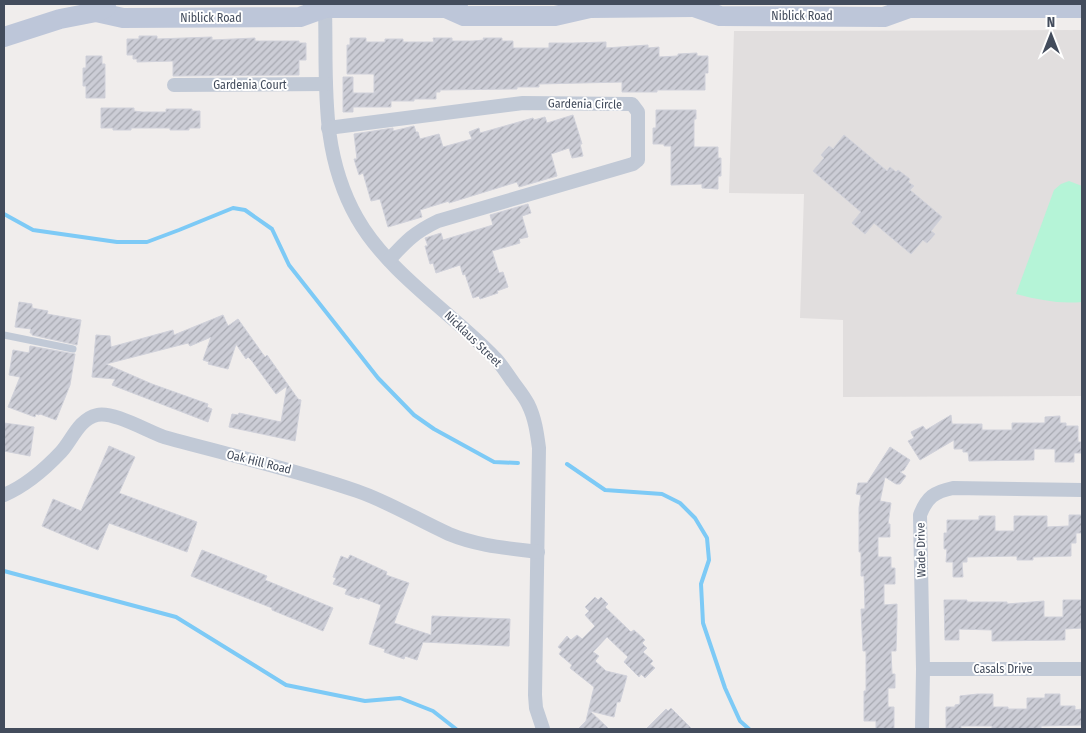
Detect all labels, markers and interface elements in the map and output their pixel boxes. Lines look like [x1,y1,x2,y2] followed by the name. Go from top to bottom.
[771,9,833,23] street label: Niblick Road
[1026,10,1076,60] north arrow
[180,11,242,25] street label: Niblick Road
[1047,14,1055,31] text: N
[213,78,287,92] street label: Gardenia Court
[548,96,622,112] street label: Gardenia Circle
[442,308,504,370] street label: Nicklaus Street
[225,447,293,477] street label: Oak Hill Road
[914,522,928,578] street label: Wade Drive
[973,662,1033,676] street label: Casals Drive

